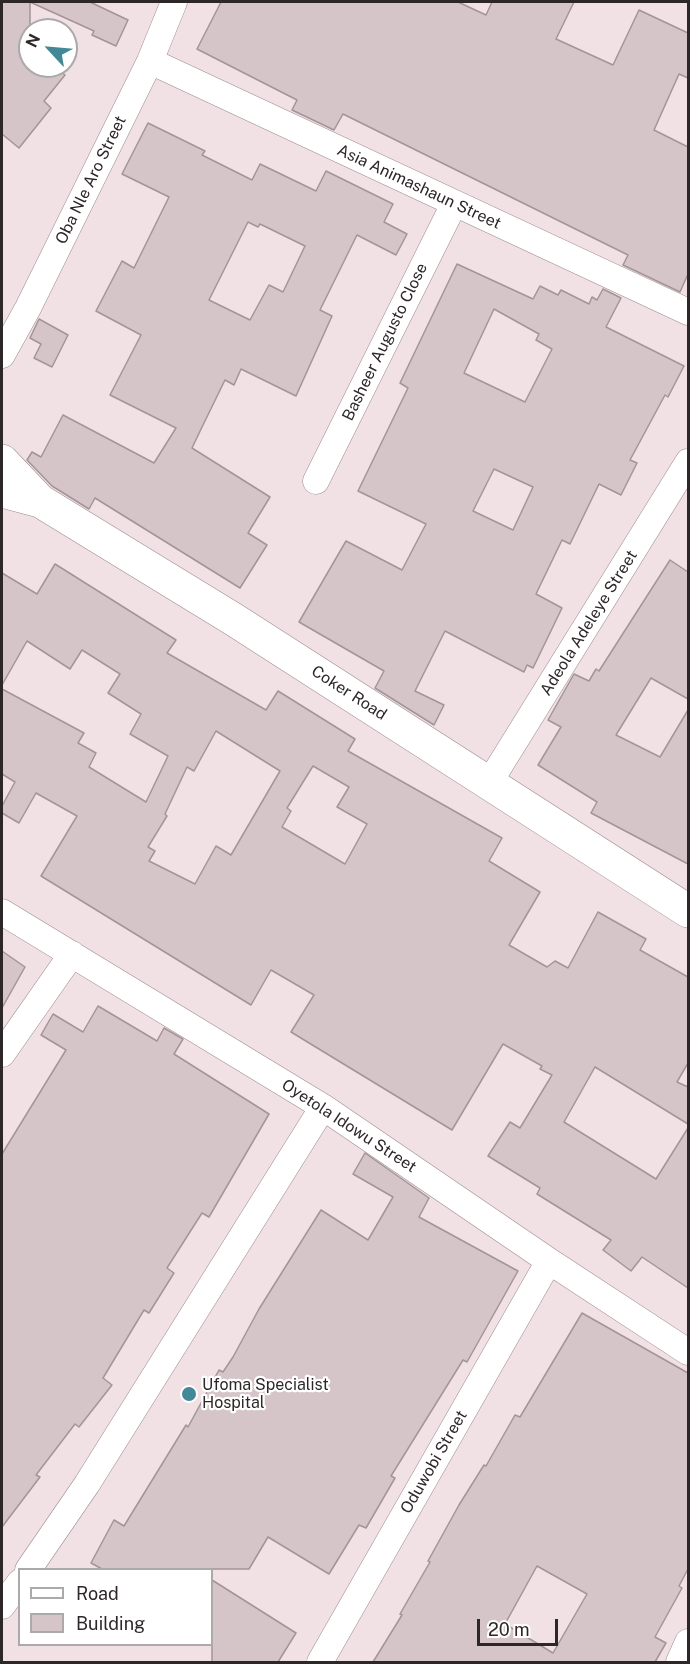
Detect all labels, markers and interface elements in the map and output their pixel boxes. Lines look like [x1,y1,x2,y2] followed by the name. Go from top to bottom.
[18,18,78,78] north arrow
[22,31,44,51] text: N
[52,113,130,247] street label: Oba Nle Aro Street
[334,141,504,233] street label: Asia Animashaun Street
[338,260,432,424] street label: Basheer Augusto Close
[536,547,642,699] street label: Adeola Adeleye Street
[308,662,390,724] street label: Coker Road
[278,1075,420,1177] street label: Oyetola Idowu Street
[202,1375,329,1413] place label: Ufoma Specialist Hospital
[180,1385,198,1403] marker: Ufoma Specialist Hospital
[397,1407,471,1517] street label: Oduwobi Street
[18,1568,213,1646] legend
[76,1583,119,1604] text: Road
[480,1607,561,1645] scale bar
[76,1613,145,1634] text: Building
[488,1619,530,1640] text: 20 m

